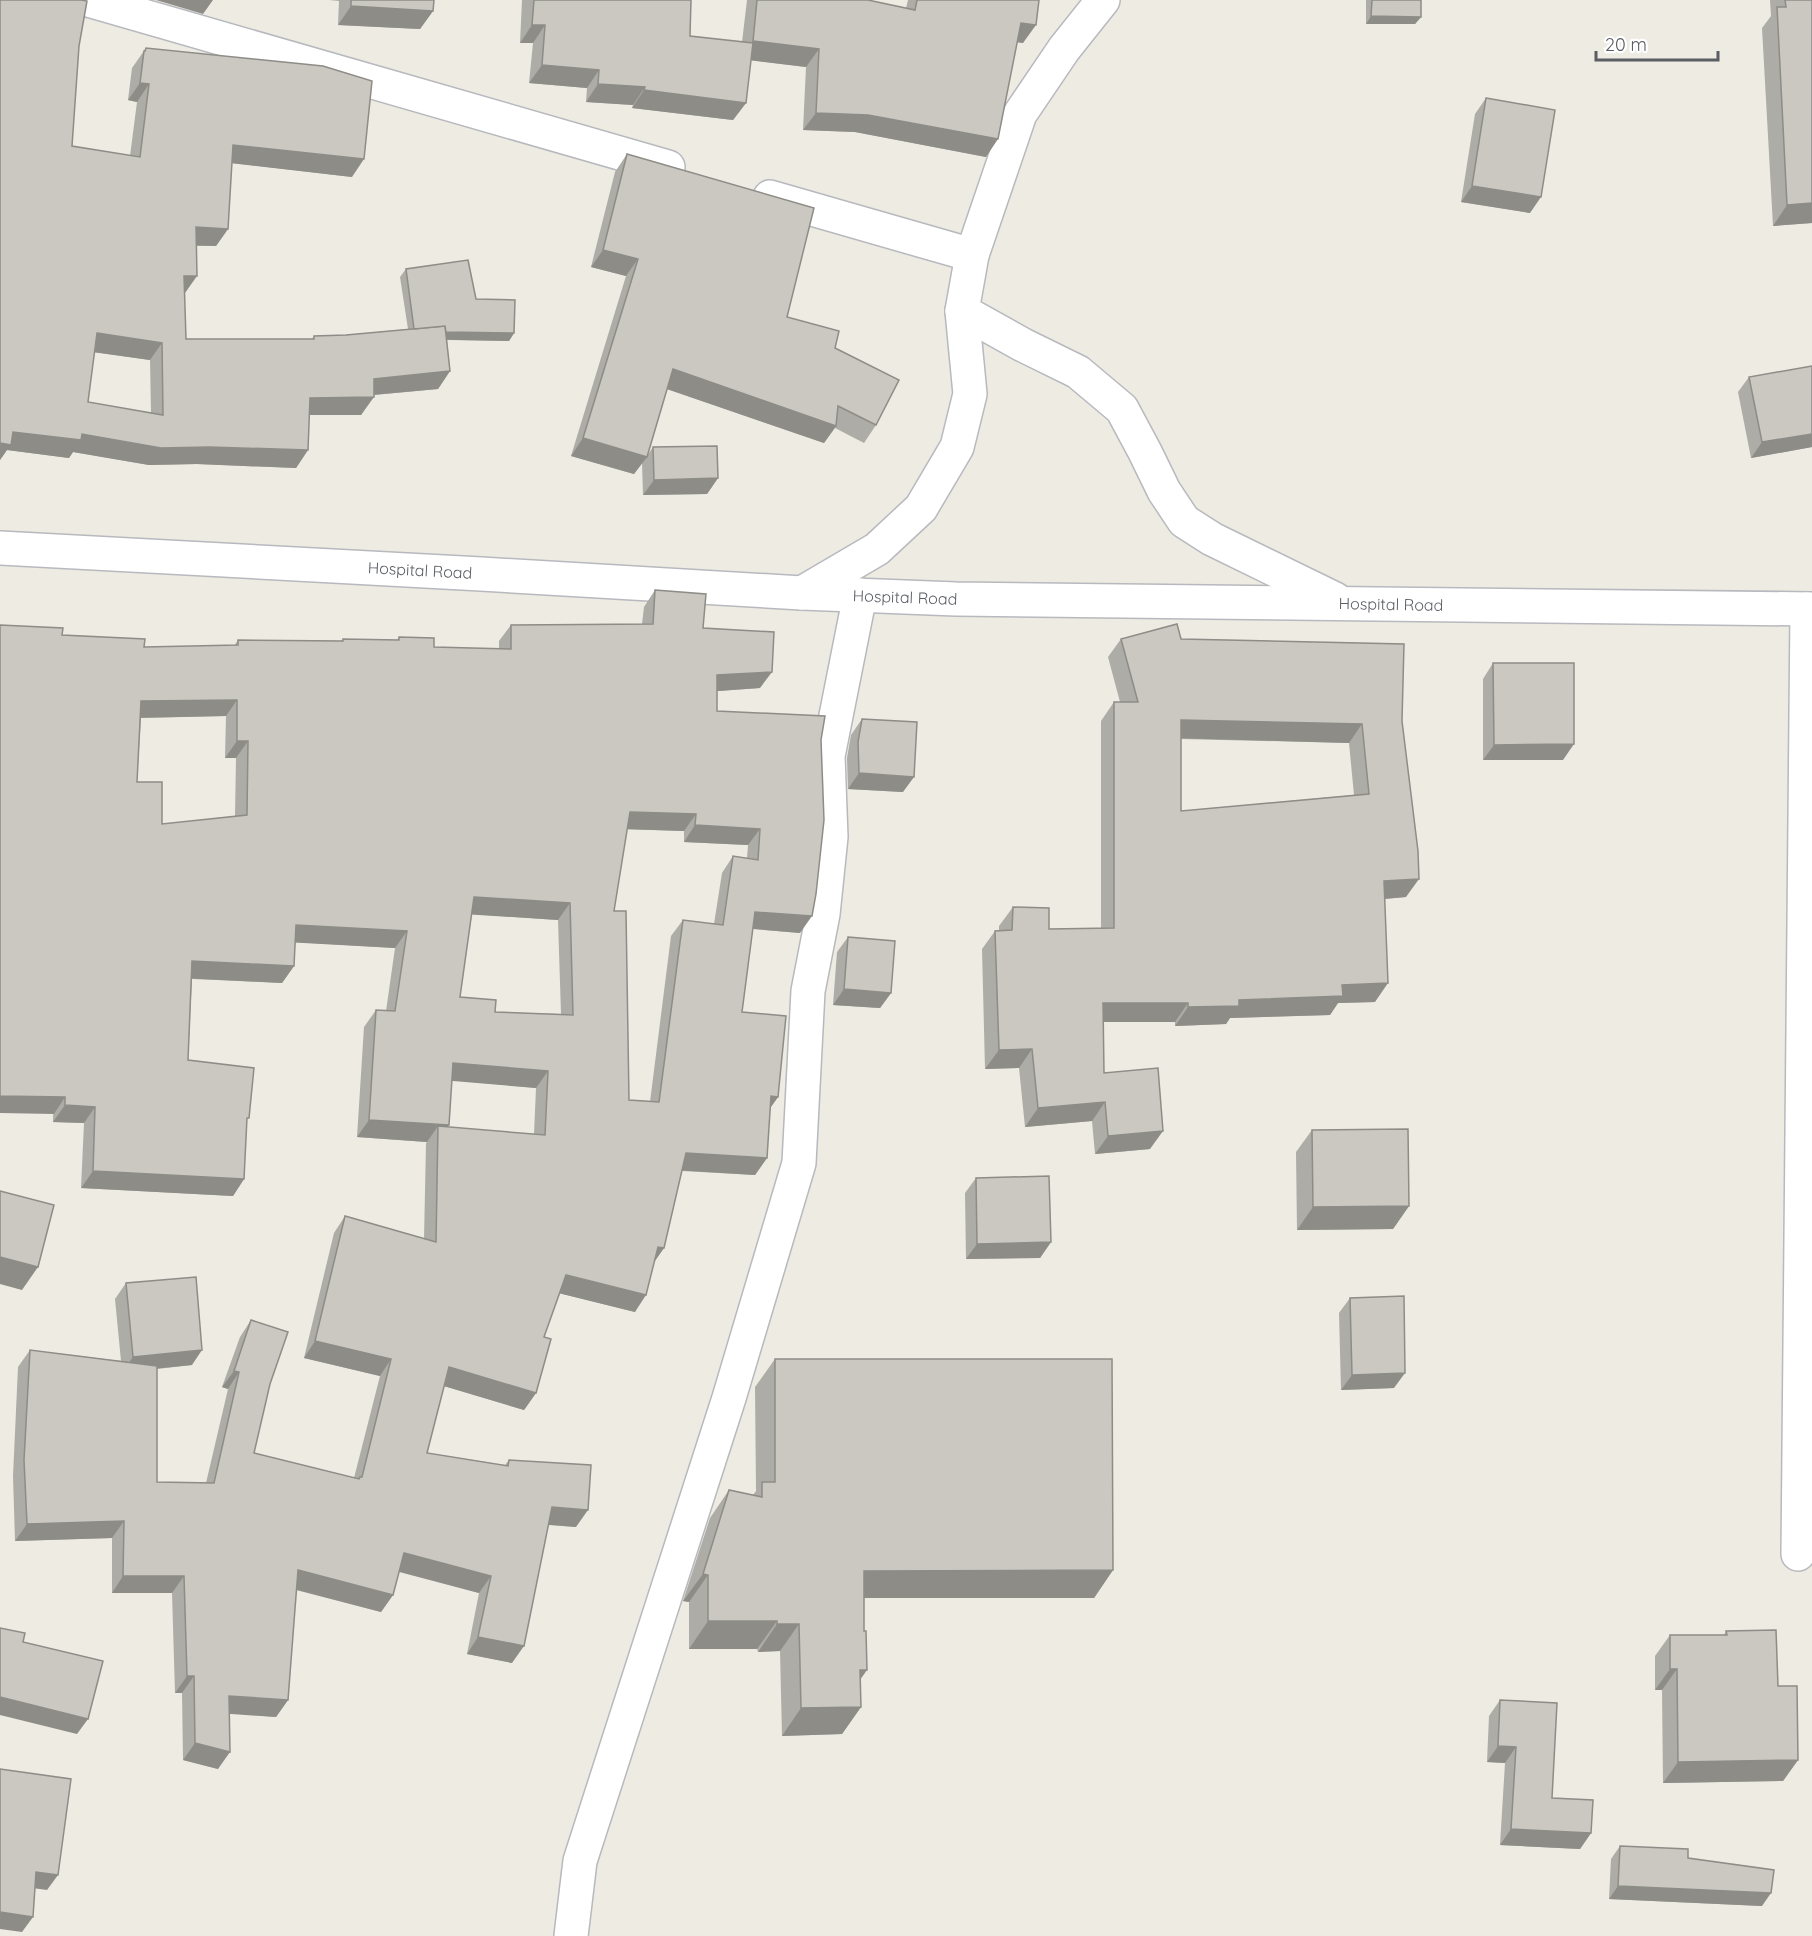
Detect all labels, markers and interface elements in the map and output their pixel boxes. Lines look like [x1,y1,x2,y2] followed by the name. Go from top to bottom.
[1596,24,1718,62] scale bar
[1605,33,1647,56] text: 20 m
[367,557,473,583] street label: Hospital Road
[852,585,958,609] street label: Hospital Road
[1338,593,1444,615] street label: Hospital Road

